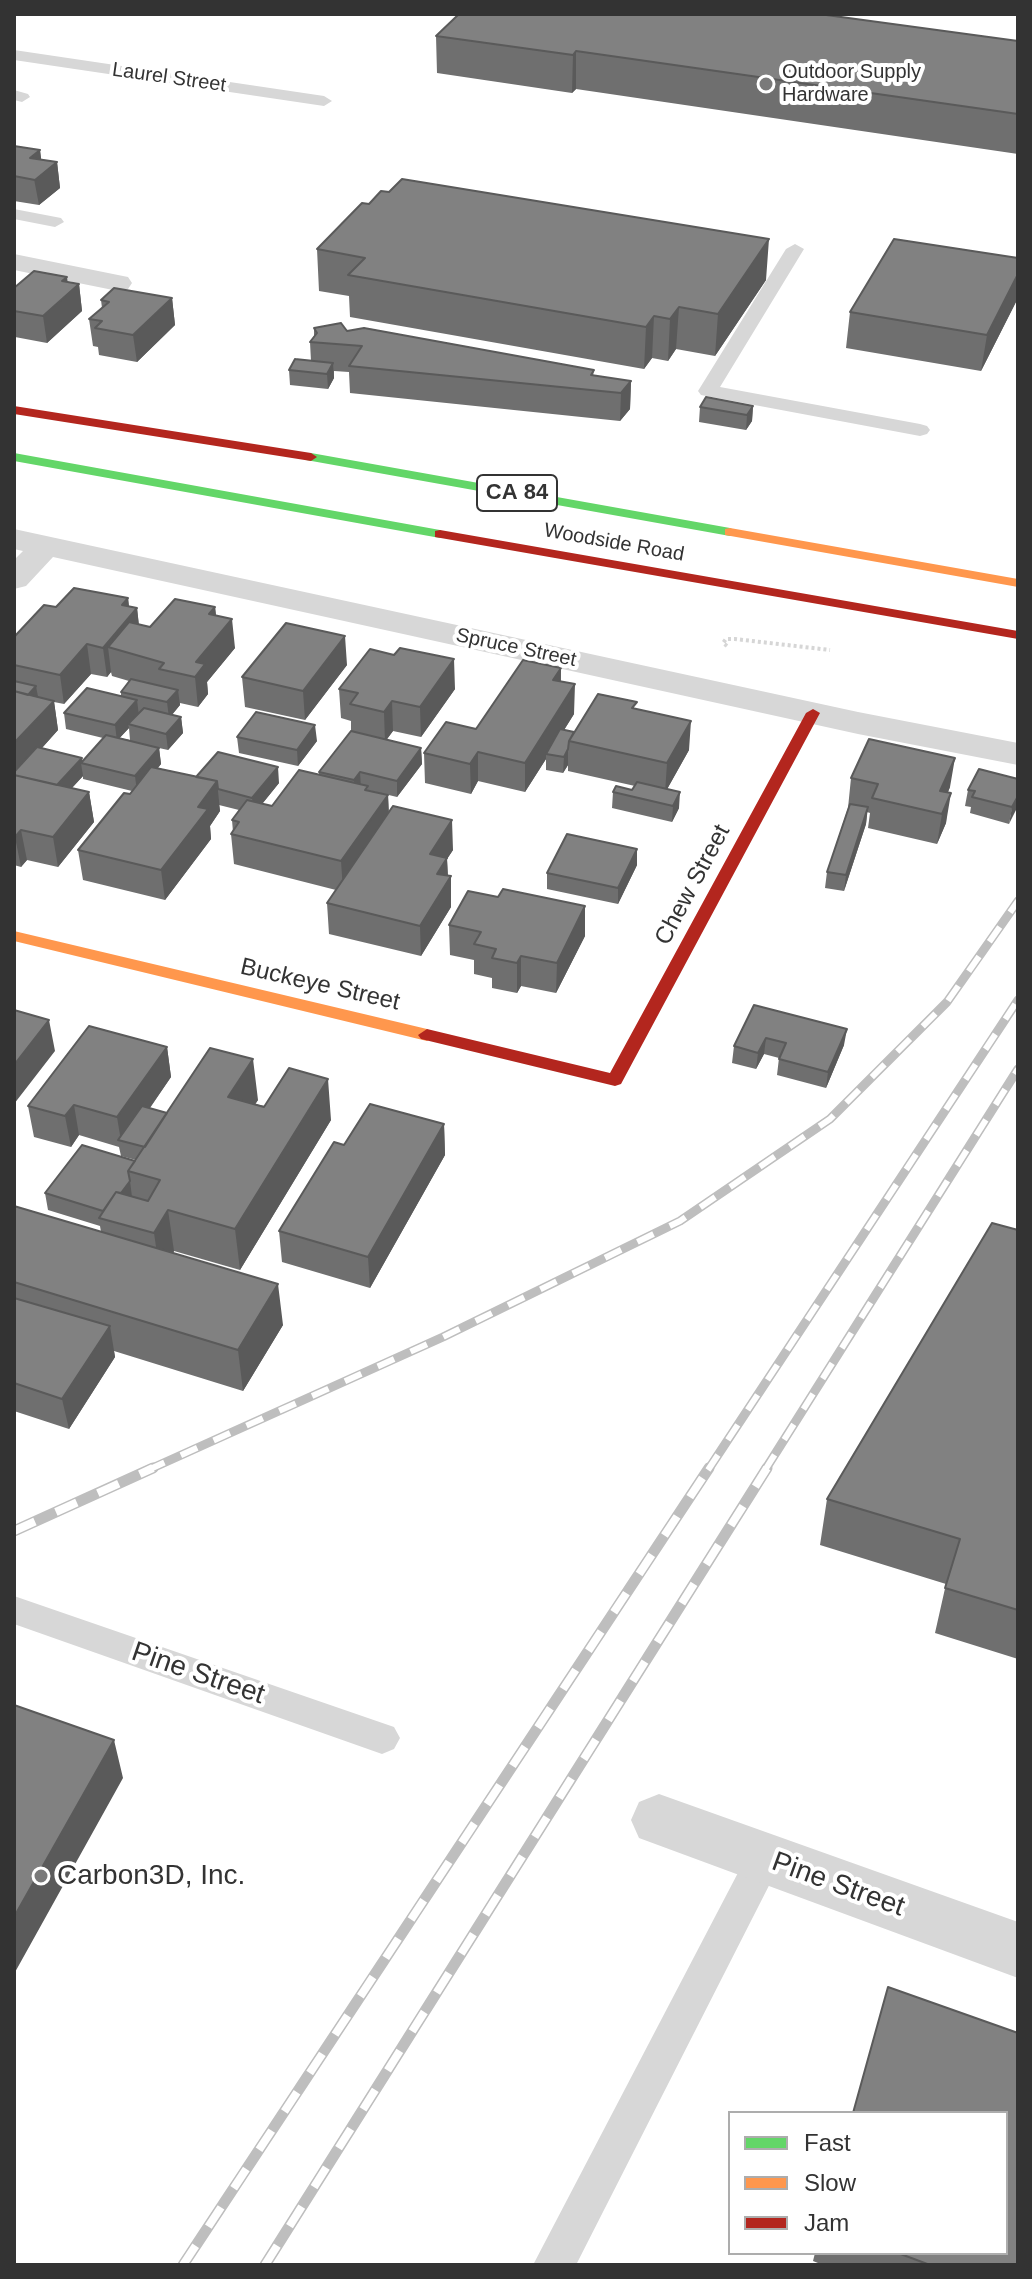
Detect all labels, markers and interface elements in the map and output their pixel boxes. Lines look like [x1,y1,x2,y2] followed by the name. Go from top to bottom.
[111,58,227,98] street label: Laurel Street
[782,60,921,107] place label: Outdoor Supply Hardware
[757,75,775,93] marker: Outdoor Supply Hardware
[477,475,557,511] road number: CA 84
[542,519,686,567] street label: Woodside Road
[454,624,578,672] street label: Spruce Street
[649,820,737,950] street label: Chew Street
[237,953,403,1017] street label: Buckeye Street
[127,1636,269,1712] street label: Pine Street
[767,1846,909,1924] street label: Pine Street
[57,1859,245,1893] place label: Carbon3D, Inc.
[32,1867,50,1885] marker: Carbon3D, Inc.
[728,2111,1008,2255] legend
[804,2129,851,2156] text: Fast
[804,2169,856,2196] text: Slow
[804,2209,849,2236] text: Jam

